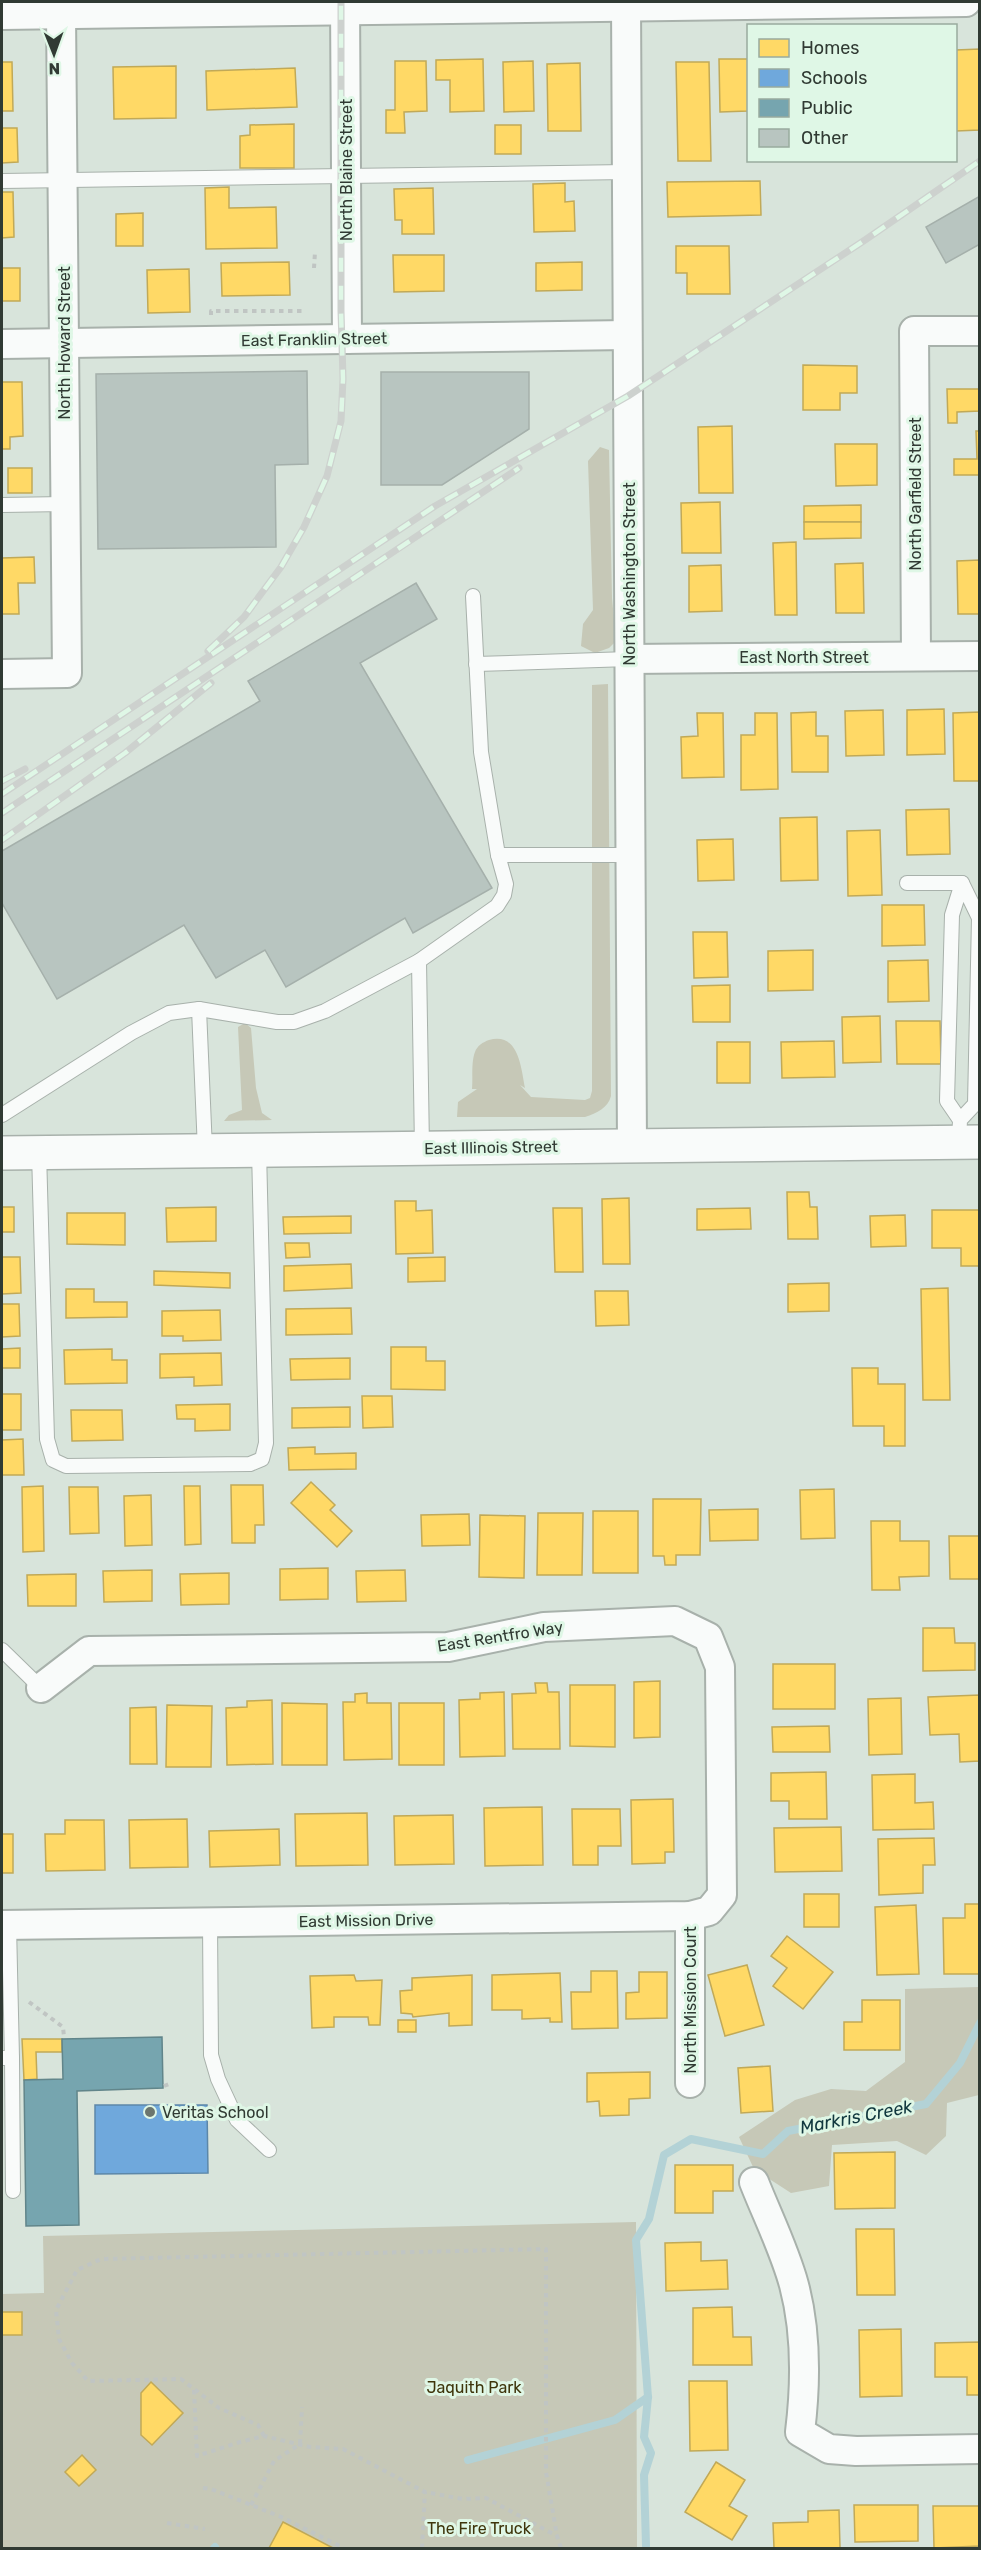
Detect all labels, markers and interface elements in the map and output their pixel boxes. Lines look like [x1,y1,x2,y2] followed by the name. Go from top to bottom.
[24,24,84,84] north arrow
[747,24,957,162] legend
[801,37,859,59] text: Homes
[48,59,60,78] text: N
[801,67,867,89] text: Schools
[801,97,853,119] text: Public
[337,99,356,241] street label: North Blaine Street
[801,127,848,149] text: Other
[55,266,74,420] street label: North Howard Street
[241,329,387,350] street label: East Franklin Street
[906,417,925,571] street label: North Garfield Street
[620,482,639,666] street label: North Washington Street
[739,648,869,667] street label: East North Street
[424,1137,558,1158] street label: East Illinois Street
[436,1617,564,1656] street label: East Rentfro Way
[298,1910,434,1931] street label: East Mission Drive
[681,1926,700,2074] street label: North Mission Court
[798,2095,915,2139] water label: Markris Creek
[162,2103,269,2122] place label: Veritas School
[143,2105,157,2119] marker: Veritas School
[426,2378,522,2397] park label: Jaquith Park
[427,2519,532,2538] park label: The Fire Truck

